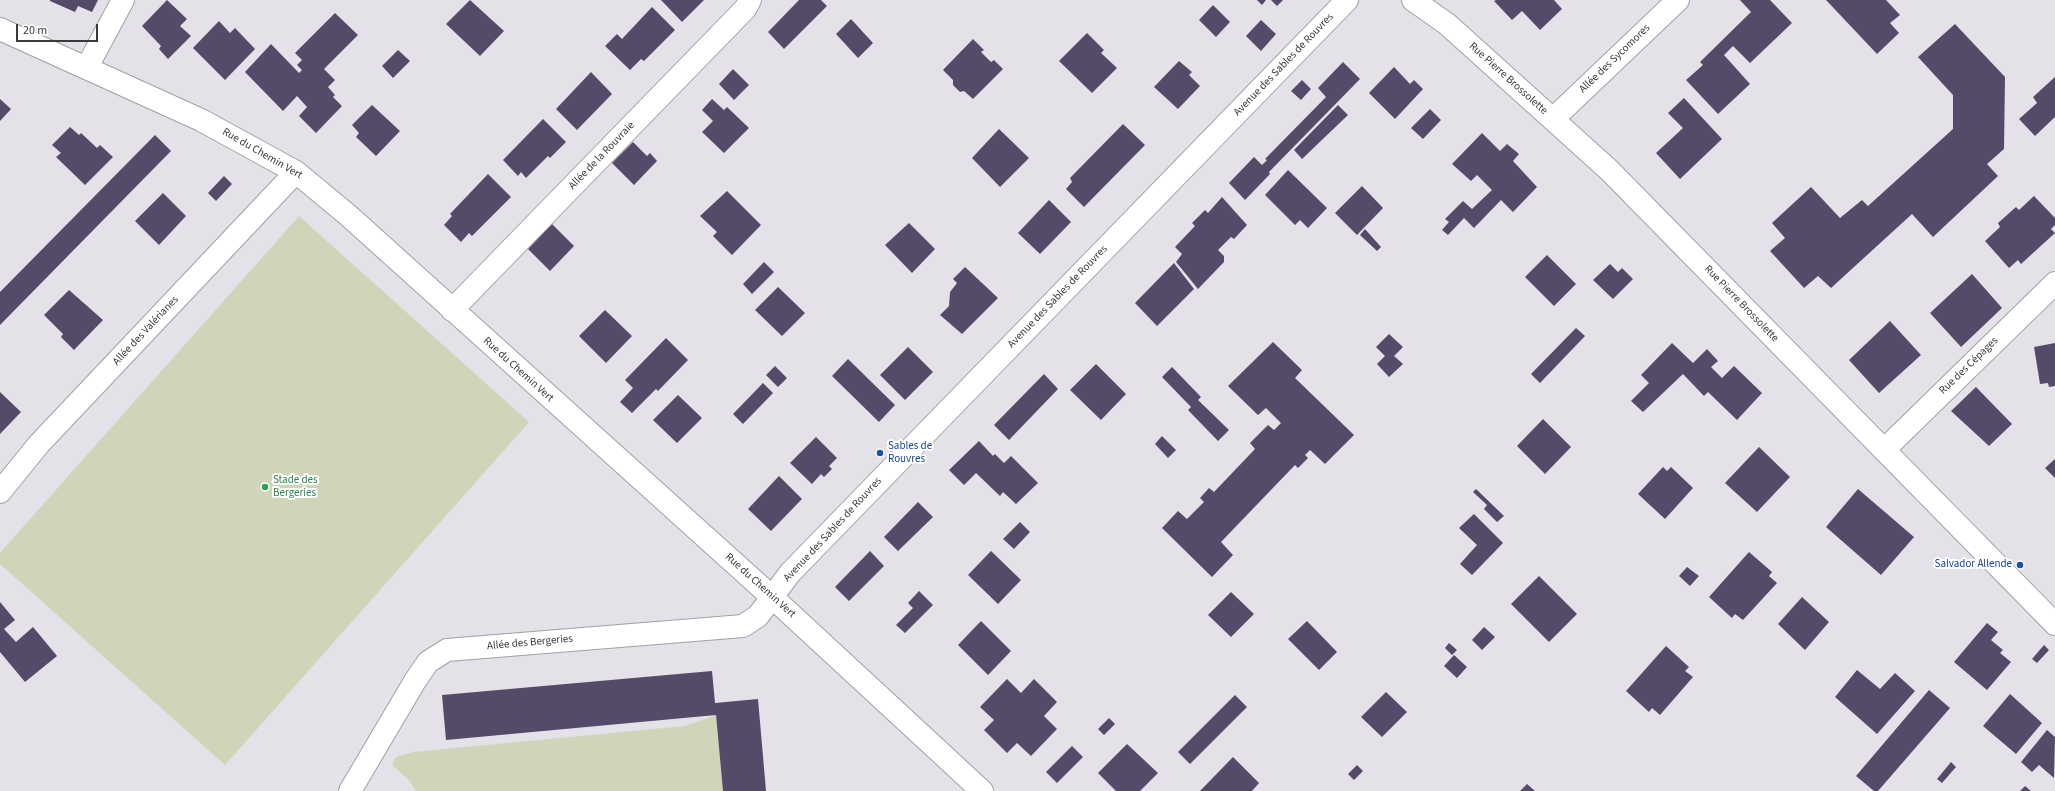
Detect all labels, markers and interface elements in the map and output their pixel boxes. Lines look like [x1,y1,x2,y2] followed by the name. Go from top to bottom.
[1231,11,1337,119] street label: Avenue des Sables de Rouvres
[18,16,100,42] scale bar
[23,22,47,39] text: 20 m
[1577,22,1653,96] street label: Allée des Sycomores
[1466,40,1550,118] street label: Rue Pierre Brossolette
[566,119,638,193] street label: Allée de la Rouvraie
[220,126,304,182] street label: Rue du Chemin Vert
[1005,243,1111,351] street label: Avenue des Sables de Rouvres
[1701,263,1781,345] street label: Rue Pierre Brossolette
[110,293,182,369] street label: Allée des Valérianes
[480,335,556,405] street label: Rue du Chemin Vert
[1937,335,2001,397] street label: Rue des Cépages
[888,440,932,466] place label: Sables de Rouvres
[875,448,885,458] marker: Sables de Rouvres
[273,474,318,500] place label: Stade des Bergeries
[781,475,885,585] street label: Avenue des Sables de Rouvres
[260,482,270,492] marker: Stade des Bergeries
[722,551,798,621] street label: Rue du Chemin Vert
[1935,558,2012,572] place label: Salvador Allende
[2015,560,2025,570] marker: Salvador Allende
[487,633,573,653] street label: Allée des Bergeries

